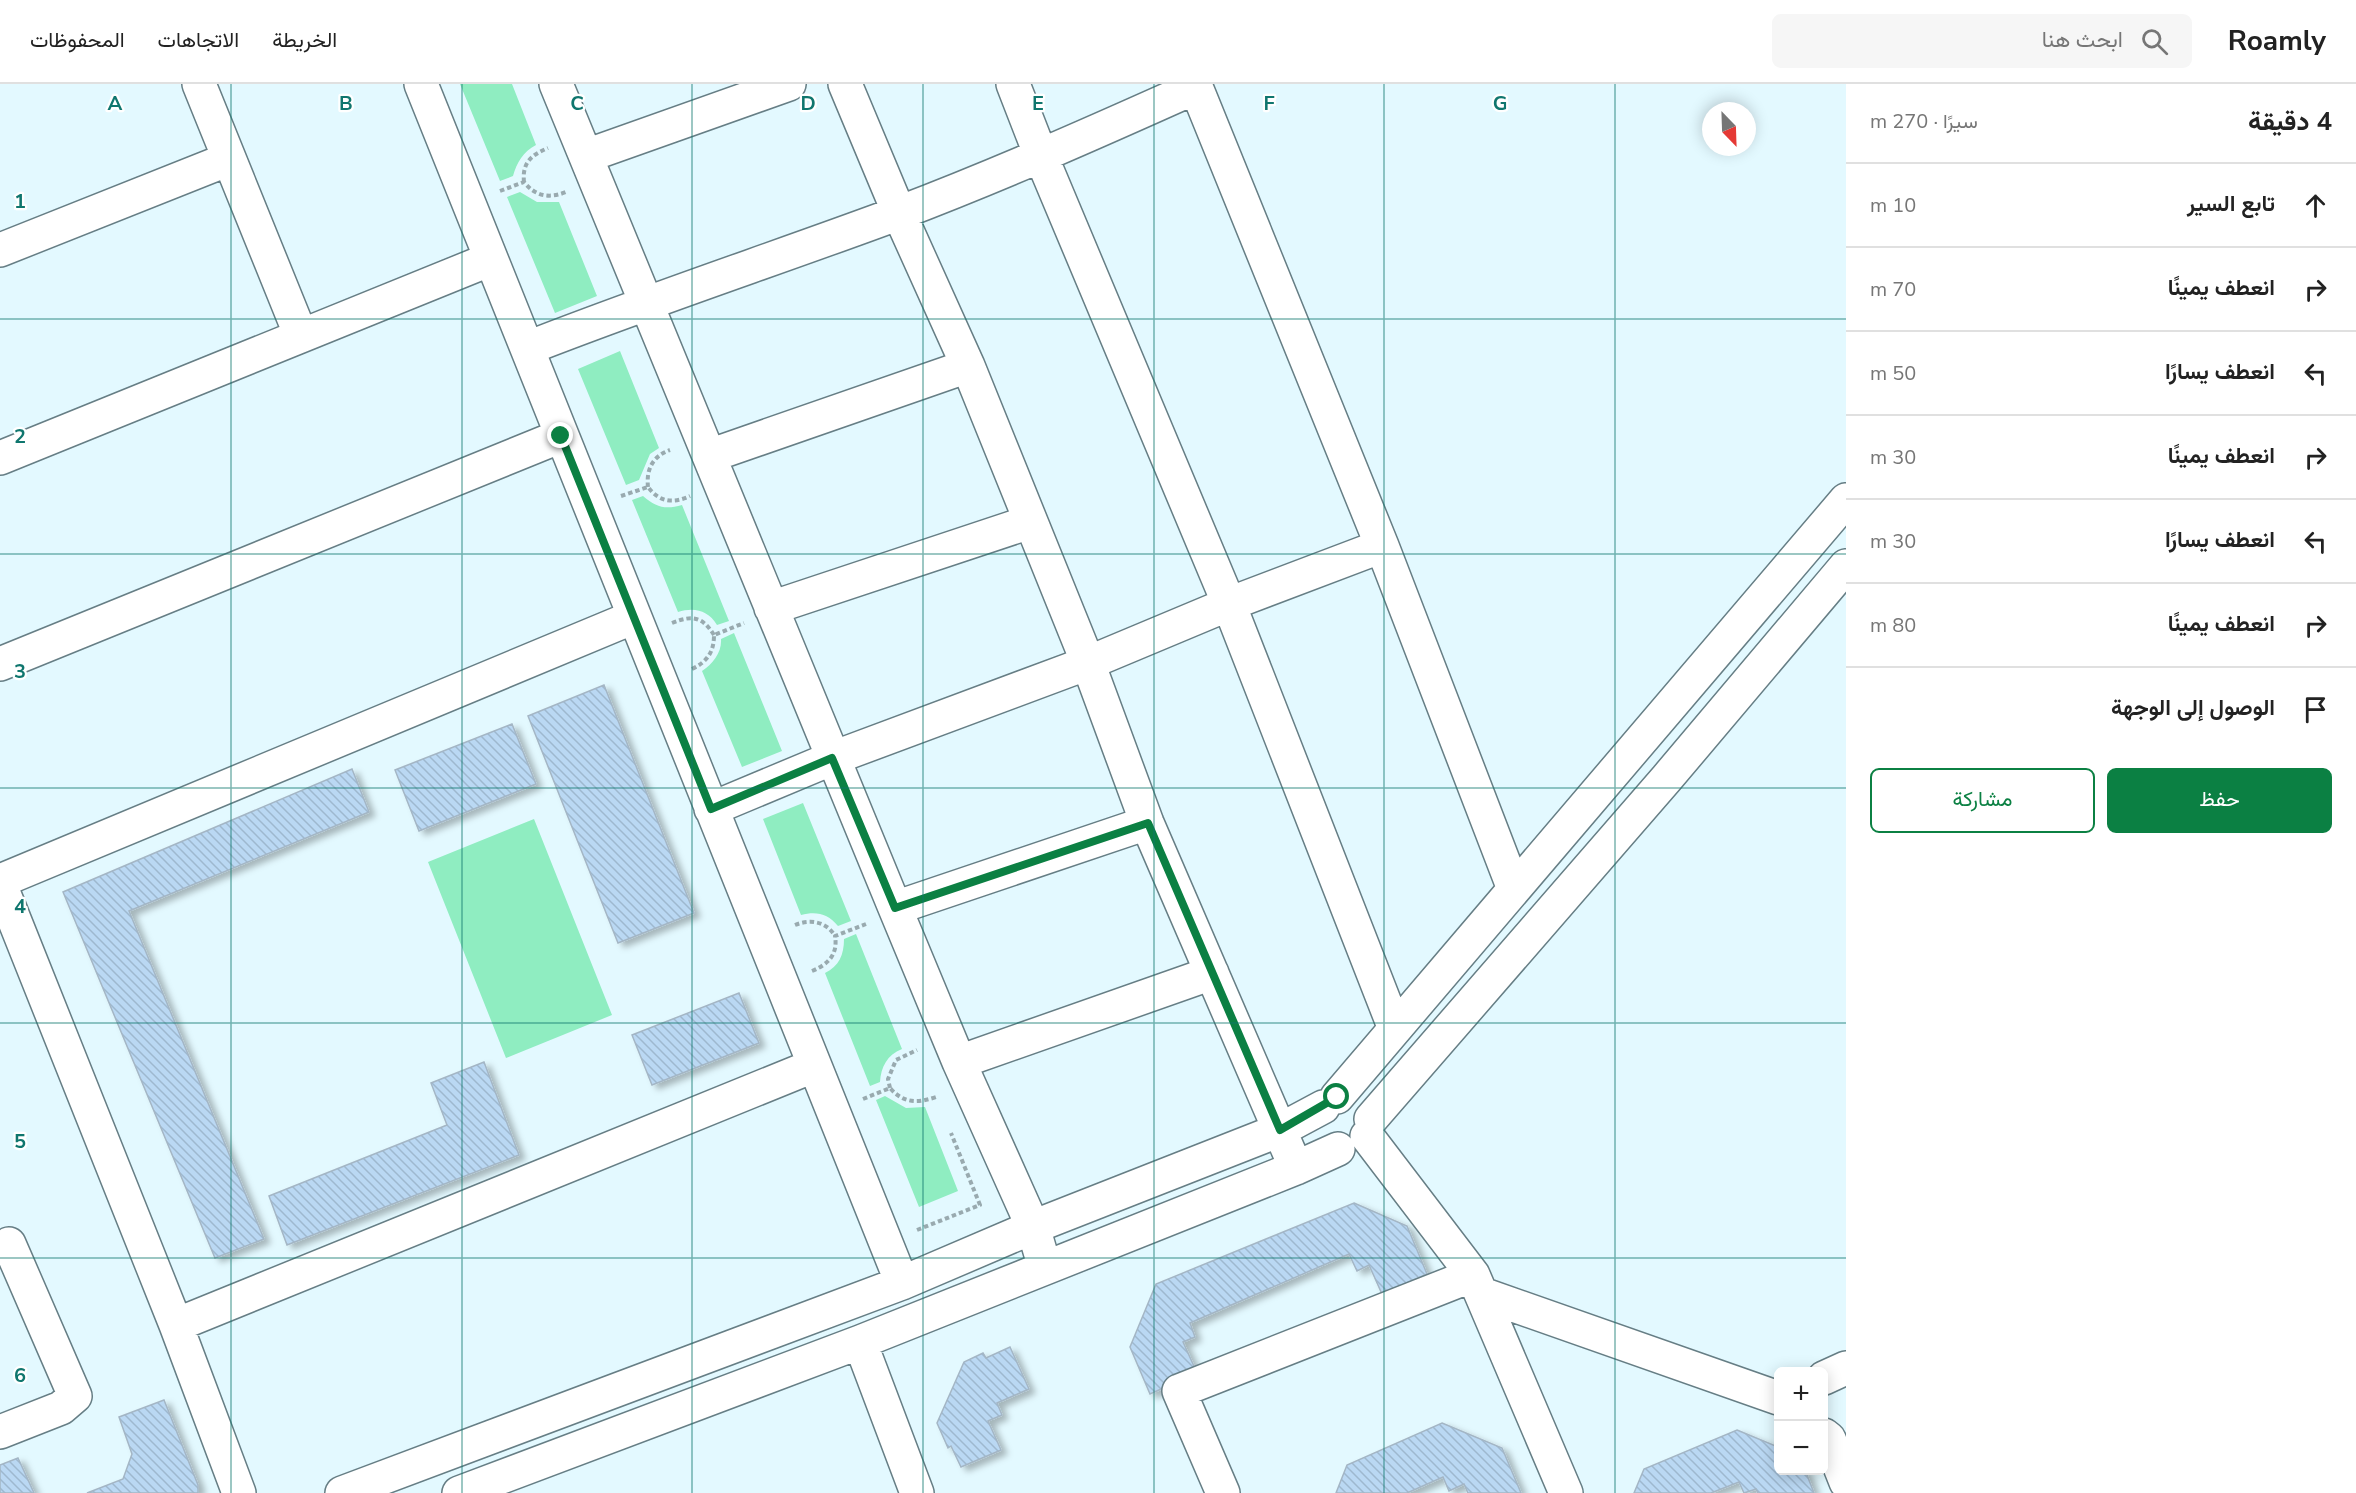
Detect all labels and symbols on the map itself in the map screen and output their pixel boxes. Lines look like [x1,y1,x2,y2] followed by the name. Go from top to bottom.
[108,90,123,117] text: A
[339,90,353,117] text: B
[570,90,584,117] text: C
[800,90,816,117] text: D
[1032,90,1044,117] text: E
[1263,90,1275,117] text: F
[1493,90,1507,117] text: G
[1702,102,1756,156] north arrow
[14,188,26,215] text: 1
[547,422,573,448] route end
[14,423,26,450] text: 2
[14,658,26,685] text: 3
[14,893,26,920] text: 4
[1323,1083,1349,1109] route start
[14,1128,26,1155] text: 5
[14,1362,26,1389] text: 6

